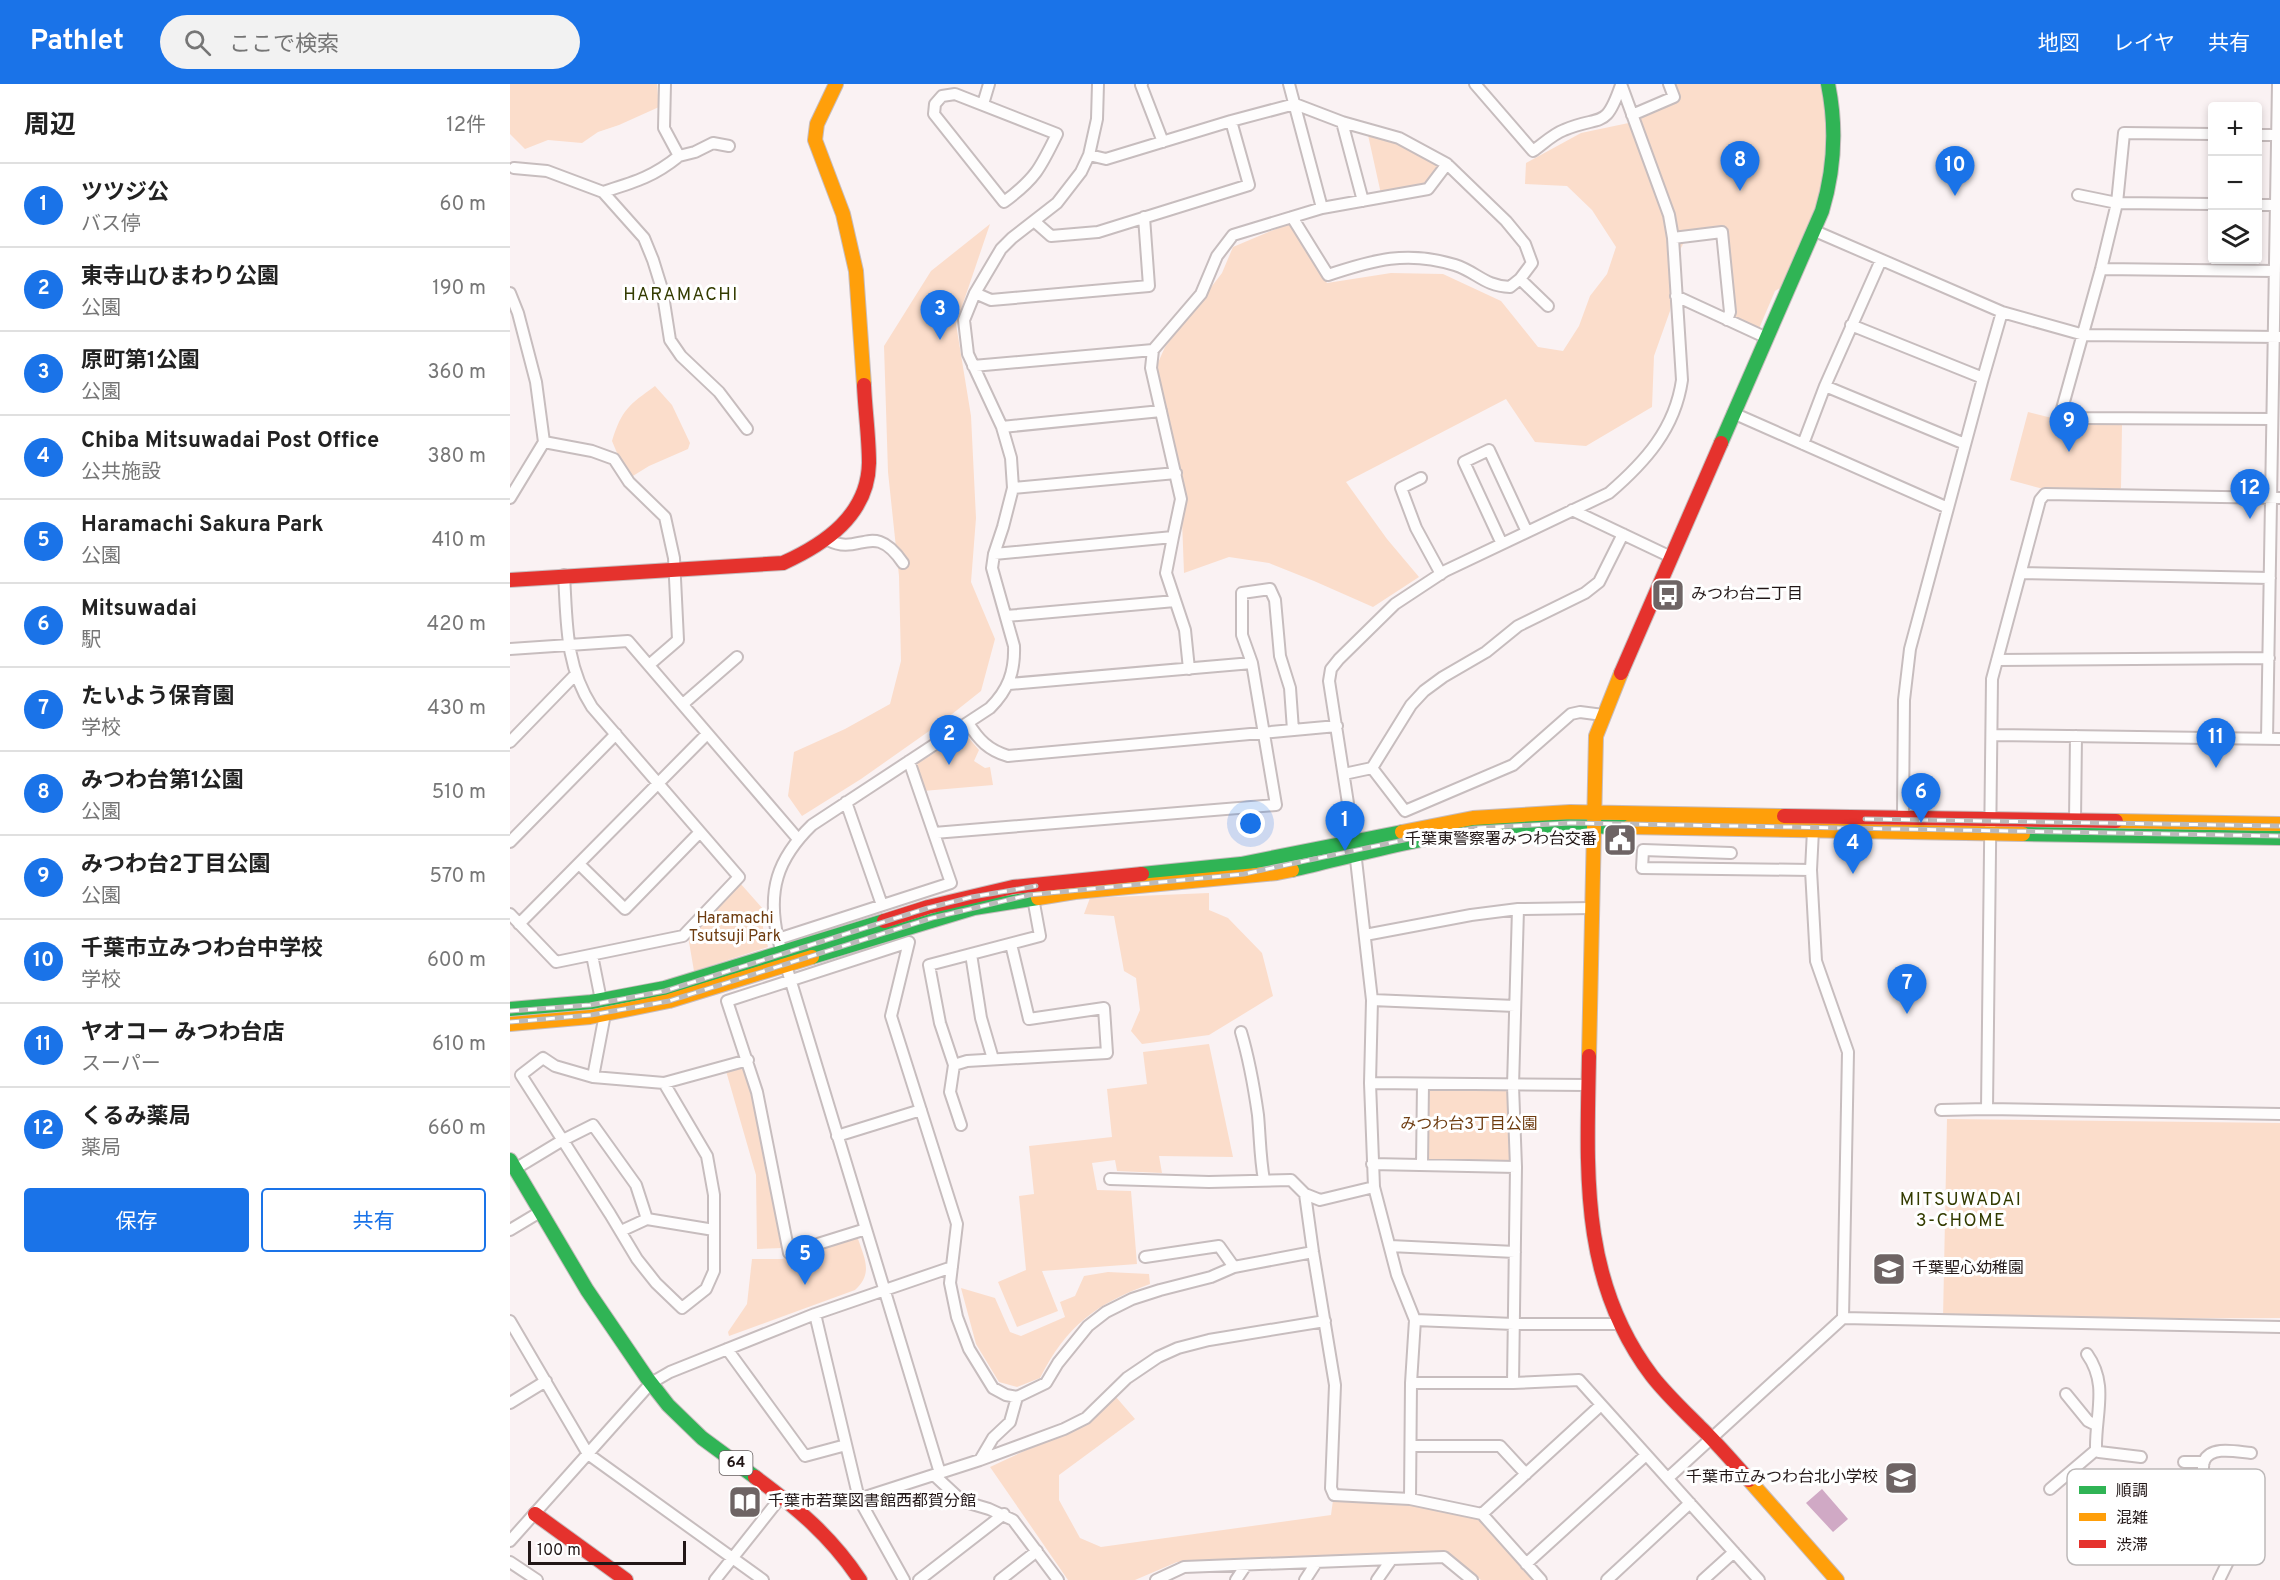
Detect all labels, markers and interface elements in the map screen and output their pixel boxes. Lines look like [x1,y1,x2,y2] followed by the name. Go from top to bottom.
[160,15,580,69] search box
[30,24,124,60] text: Pathlet
[181,26,214,59] icon: search
[2038,31,2080,58] text: 地図
[2113,31,2175,58] text: レイヤ
[2208,31,2250,58] text: 共有
[229,32,339,59] text: ここで検索
[2208,102,2262,264] map controls
[2208,102,2262,156] button: +
[24,110,76,143] text: 周辺
[446,113,486,139] text: 12件
[1720,141,1760,191] pin: 8
[1936,147,1974,196] pin: 10
[2208,156,2262,210] button: −
[81,180,169,207] text: ツツジ公
[40,192,48,218] text: 1
[440,192,486,218] text: 60 m
[2208,210,2262,264] button: layers
[81,212,141,238] text: バス停
[81,264,279,291] text: 東寺山ひまわり公園
[37,276,50,302] text: 2
[432,276,486,302] text: 190 m
[623,284,739,307] district label: HARAMACHI
[920,290,960,340] pin: 3
[81,296,121,322] text: 公園
[81,348,200,375] text: 原町第1公園
[38,360,50,386] text: 3
[428,360,486,386] text: 360 m
[81,380,121,406] text: 公園
[2050,402,2088,452] pin: 9
[81,428,379,455] text: Chiba Mitsuwadai Post Office
[37,444,50,470] text: 4
[427,444,486,470] text: 380 m
[81,460,161,486] text: 公共施設
[2230,470,2270,519] pin: 12
[81,512,324,539] text: Haramachi Sakura Park
[37,528,50,554] text: 5
[432,528,486,554] text: 410 m
[81,544,121,570] text: 公園
[1650,577,1686,613] bus stop icon: みつわ台二丁目
[1691,585,1803,605] place label: みつわ台二丁目
[81,596,197,623] text: Mitsuwadai
[37,612,50,638] text: 6
[427,612,486,638] text: 420 m
[81,628,101,654] text: 駅
[81,684,235,711] text: たいよう保育園
[38,696,49,722] text: 7
[427,696,486,722] text: 430 m
[81,716,121,742] text: 学校
[930,716,968,765] pin: 2
[2196,718,2236,768] pin: 11
[81,768,244,795] text: みつわ台第1公園
[1902,774,1940,823] pin: 6
[37,780,50,806] text: 8
[432,780,486,806] text: 510 m
[81,800,121,826] text: 公園
[1326,802,1364,851] pin: 1
[1236,809,1265,838] your location
[1602,822,1638,858] public building icon: 千葉東警察署みつわ台交番
[1834,824,1872,874] pin: 4
[1405,830,1597,850] place label: 千葉東警察署みつわ台交番
[81,852,270,879] text: みつわ台2丁目公園
[37,864,50,890] text: 9
[429,864,486,890] text: 570 m
[81,884,121,910] text: 公園
[689,909,781,947] park label: Haramachi Tsutsuji Park
[81,936,323,963] text: 千葉市立みつわ台中学校
[33,948,54,974] text: 10
[427,948,486,974] text: 600 m
[1888,964,1926,1014] pin: 7
[81,968,121,994] text: 学校
[81,1020,285,1047] text: ヤオコー みつわ台店
[36,1032,52,1058] text: 11
[432,1032,486,1058] text: 610 m
[81,1052,161,1078] text: スーパー
[81,1104,191,1131] text: くるみ薬局
[1400,1115,1538,1135] park label: みつわ台3丁目公園
[33,1116,54,1142] text: 12
[428,1116,486,1142] text: 660 m
[81,1136,121,1162] text: 薬局
[24,1188,249,1252] button: 保存
[261,1188,486,1252] button: 共有
[1900,1189,2022,1233] district label: MITSUWADAI 3-CHOME
[786,1236,824,1285] pin: 5
[1871,1251,1907,1287] school or university icon: 千葉聖心幼稚園
[1912,1259,2024,1279] place label: 千葉聖心幼稚園
[720,1451,752,1475] road number: 64
[1883,1460,1919,1496] school or university icon: 千葉市立みつわ台北小学校
[1686,1468,1878,1488] place label: 千葉市立みつわ台北小学校
[2067,1469,2265,1565] legend
[2116,1482,2148,1502] text: 順調
[727,1484,763,1520] library icon: 千葉市若葉図書館西都賀分館
[768,1492,976,1512] place label: 千葉市若葉図書館西都賀分館
[2116,1509,2148,1529] text: 混雑
[2116,1536,2148,1556] text: 渋滞
[528,1538,686,1566] scale bar
[537,1541,581,1561] text: 100 m

